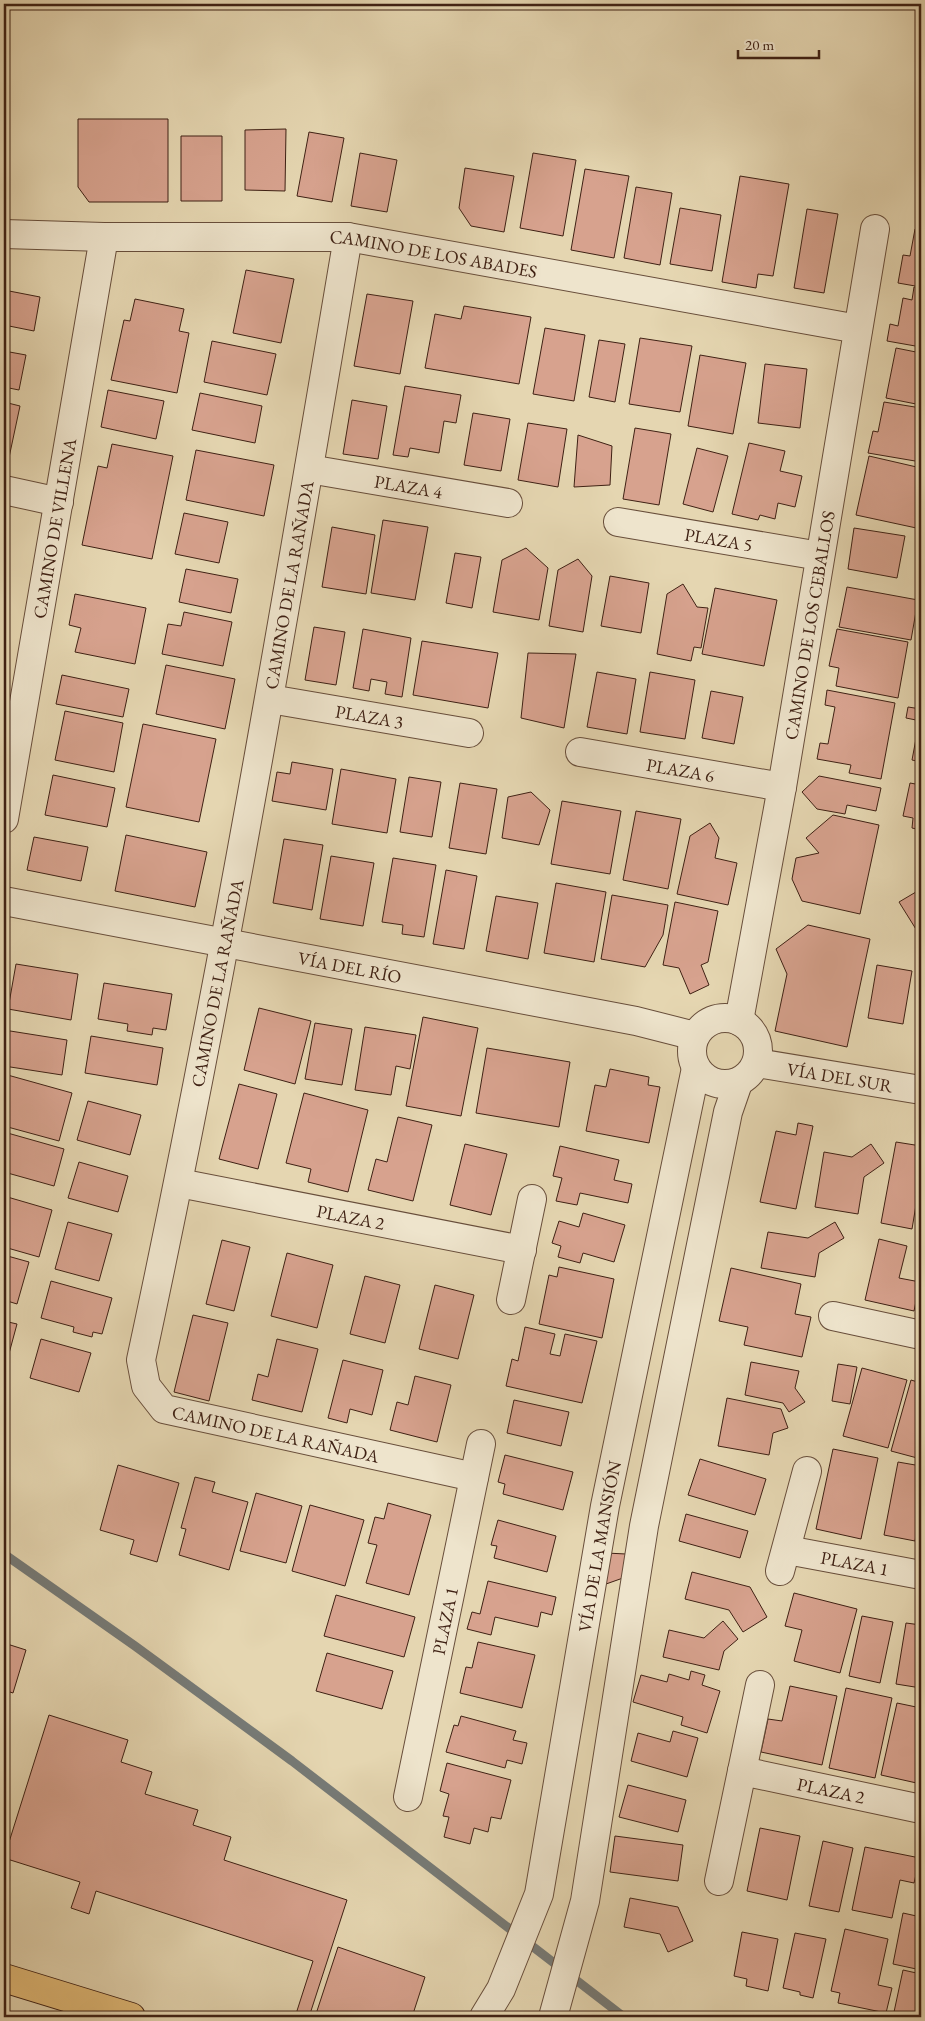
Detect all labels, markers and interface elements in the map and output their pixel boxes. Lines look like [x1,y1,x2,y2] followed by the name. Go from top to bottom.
[738,28,819,60] scale bar
[745,35,774,54] text: 20 m
[330,225,539,282] street label: CAMINO DE LOS ABADES
[27,436,81,620] street label: CAMINO DE VILLENA
[373,469,445,503] street label: PLAZA 4
[259,478,319,691] street label: CAMINO DE LA RAÑADA
[779,509,839,741] street label: CAMINO DE LOS CEBALLOS
[683,522,754,556] street label: PLAZA 5
[334,699,405,733] street label: PLAZA 3
[645,752,717,787] street label: PLAZA 6
[186,877,249,1089] street label: CAMINO DE LA RAÑADA
[296,946,403,988] street label: VÍA DEL RÍO
[785,1057,895,1097] street label: VÍA DEL SUR
[315,1199,387,1234] street label: PLAZA 2
[170,1400,382,1467] street label: CAMINO DE LA RAÑADA
[572,1458,626,1634] street label: VÍA DE LA MANSIÓN
[819,1545,891,1580] street label: PLAZA 1
[426,1585,463,1657] street label: PLAZA 1
[795,1772,867,1808] street label: PLAZA 2

